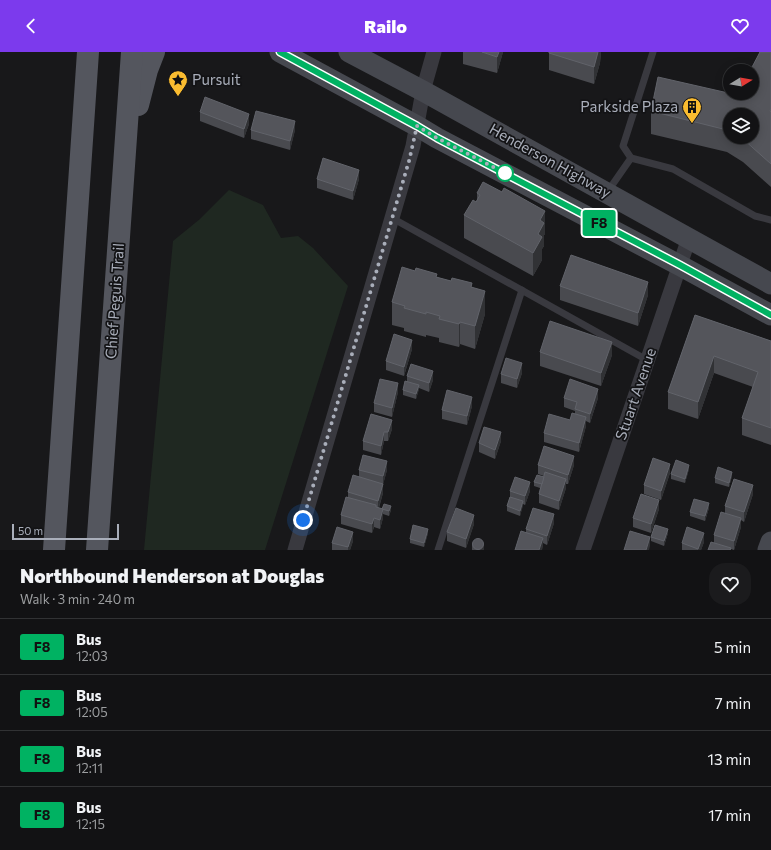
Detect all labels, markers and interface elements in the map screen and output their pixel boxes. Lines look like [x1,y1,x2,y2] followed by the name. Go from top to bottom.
[20,15,42,37] icon: back
[364,15,407,37] text: Railo
[729,15,751,37] icon: heart
[723,64,759,100] north arrow
[723,64,759,144] map controls
[167,69,189,97] place icon: Pursuit
[192,70,241,88] place label: Pursuit
[681,96,703,124] building icon: Parkside Plaza
[580,97,678,115] place label: Parkside Plaza
[723,108,759,144] button: layers
[487,119,615,201] street label: Henderson Highway
[496,164,514,182] unlabelled marker
[581,210,617,236] line badge: F8
[591,214,607,231] text: F8
[101,242,127,360] street label: Chief Peguis Trail
[611,345,659,442] street label: Stuart Avenue
[293,510,313,530] your location
[12,522,119,541] scale bar
[18,524,43,537] text: 50 m
[709,563,751,605] button: heart
[20,564,324,587] text: Northbound Henderson at Douglas
[20,591,135,607] text: Walk · 3 min · 240 m
[76,630,101,648] text: Bus
[34,638,50,655] text: F8
[714,638,751,656] text: 5 min
[76,648,108,664] text: 12:03
[76,686,101,704] text: Bus
[34,694,50,711] text: F8
[715,694,751,712] text: 7 min
[76,704,108,720] text: 12:05
[76,742,101,760] text: Bus
[34,750,50,767] text: F8
[708,750,751,768] text: 13 min
[76,760,103,776] text: 12:11
[76,798,101,816] text: Bus
[34,806,50,823] text: F8
[708,806,751,824] text: 17 min
[76,816,105,832] text: 12:15

